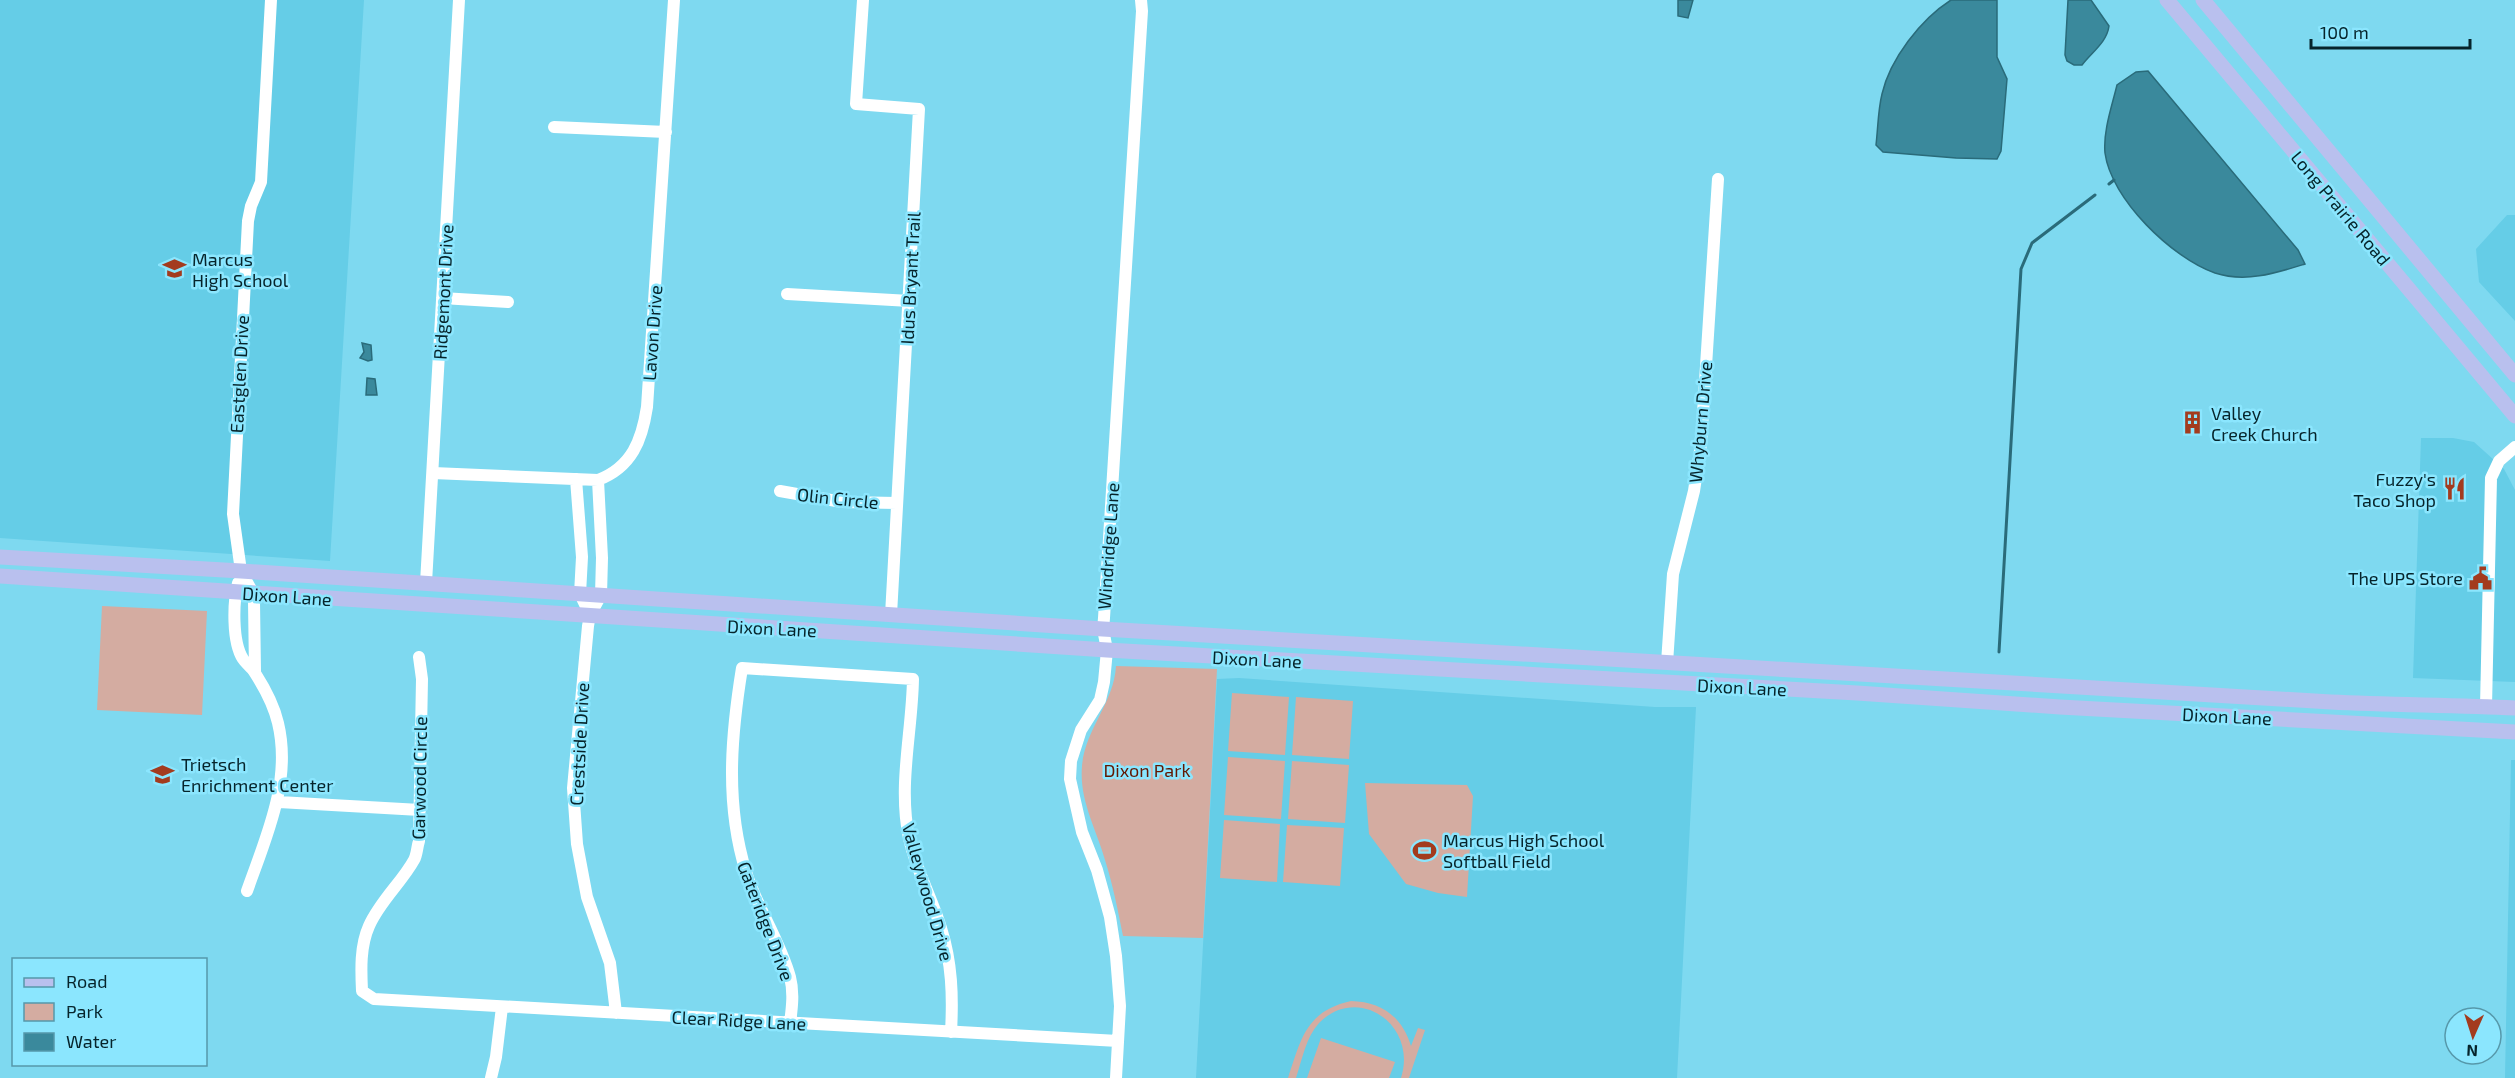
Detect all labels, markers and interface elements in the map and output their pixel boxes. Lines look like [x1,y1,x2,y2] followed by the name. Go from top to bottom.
[2311,12,2470,50] scale bar
[2320,21,2369,43] text: 100 m
[2287,146,2395,270] street label: Long Prairie Road
[896,210,924,345] street label: Idus Bryant Trail
[428,224,458,360] street label: Ridgemont Drive
[192,248,289,291] place label: Marcus High School
[161,256,187,282] school or university icon: Marcus High School
[638,284,666,382] street label: Lavon Drive
[225,314,253,434] street label: Eastglen Drive
[1684,360,1716,484] street label: Whyburn Drive
[2211,402,2318,445] place label: Valley Creek Church
[2180,410,2206,436] building icon: Valley Creek Church
[2353,468,2436,511] place label: Fuzzy's Taco Shop
[2441,476,2467,502] restaurant icon: Fuzzy's Taco Shop
[1093,482,1123,610] street label: Windridge Lane
[796,483,880,513] street label: Olin Circle
[2468,565,2494,591] public building icon: The UPS Store
[2348,567,2463,589] place label: The UPS Store
[241,582,333,610] street label: Dixon Lane
[727,615,817,641] street label: Dixon Lane
[1212,646,1302,672] street label: Dixon Lane
[1697,674,1787,700] street label: Dixon Lane
[565,682,593,806] street label: Crestside Drive
[2182,703,2272,729] street label: Dixon Lane
[407,716,431,840] street label: Garwood Circle
[181,753,333,796] place label: Trietsch Enrichment Center
[1103,759,1191,781] park label: Dixon Park
[150,761,176,787] school or university icon: Trietsch Enrichment Center
[898,821,958,963] street label: Valleywood Drive
[1443,829,1605,872] place label: Marcus High School Softball Field
[1412,837,1438,863] sports icon: Marcus High School Softball Field
[733,858,799,984] street label: Gateridge Drive
[12,958,207,1066] legend
[66,970,107,992] text: Road
[66,1000,103,1022] text: Park
[671,1005,807,1035] street label: Clear Ridge Lane
[2443,1006,2503,1066] north arrow
[66,1030,116,1052] text: Water
[2466,1042,2478,1061] text: N

